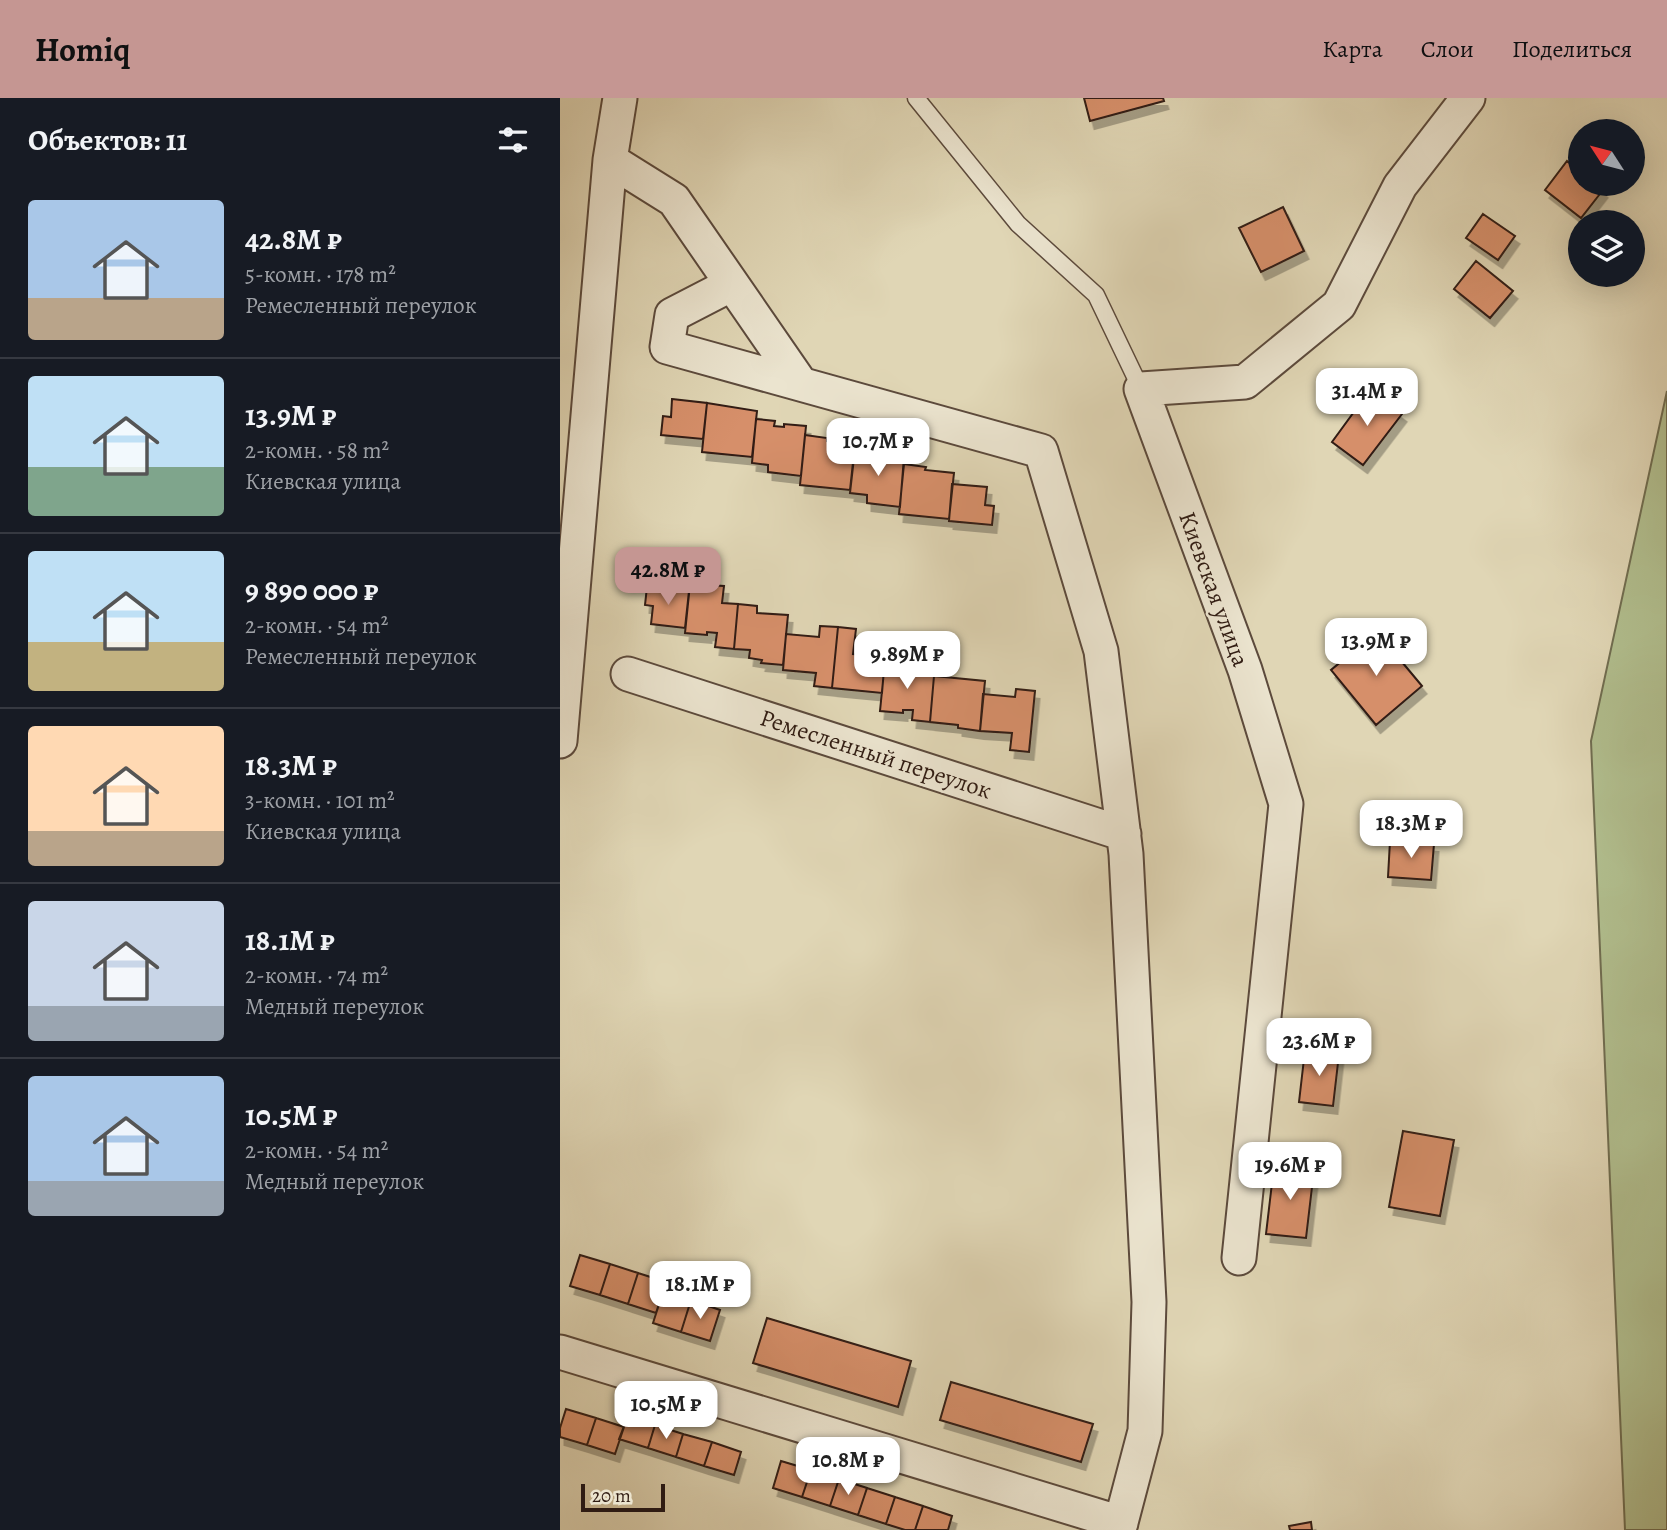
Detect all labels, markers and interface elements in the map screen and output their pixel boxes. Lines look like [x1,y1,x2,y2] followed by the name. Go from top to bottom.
[35,27,130,72] text: Homiq
[1322,33,1383,65] text: Карта
[1421,33,1474,65] text: Слои
[1512,33,1632,65] text: Поделиться
[1568,119,1645,196] north arrow
[1568,119,1645,287] map controls
[28,120,187,160] text: Объектов: 11
[494,121,532,159] icon: filters
[1568,210,1645,287] button: layers
[245,219,342,259] text: 42.8M ₽
[84,228,168,312] icon: home
[245,259,396,290] text: 5-комн. · 178 m²
[245,290,477,321] text: Ремесленный переулок
[1302,368,1432,428] pin: 31.4M ₽
[1332,375,1402,406] text: 31.4M ₽
[245,395,336,435] text: 13.9M ₽
[84,404,168,488] icon: home
[813,418,943,478] pin: 10.7M ₽
[843,425,913,456] text: 10.7M ₽
[245,435,389,466] text: 2-комн. · 58 m²
[245,466,401,497] text: Киевская улица
[1171,507,1257,671] street label: Киевская улица
[603,547,733,607] pin: 42.8M ₽
[631,554,705,585] text: 42.8M ₽
[245,570,378,610] text: 9 890 000 ₽
[84,579,168,663] icon: home
[245,610,388,641] text: 2-комн. · 54 m²
[1311,618,1441,678] pin: 13.9M ₽
[1341,625,1411,656] text: 13.9M ₽
[842,632,972,691] pin: 9.89M ₽
[870,638,944,669] text: 9.89M ₽
[245,641,477,672] text: Ремесленный переулок
[756,701,996,807] street label: Ремесленный переулок
[245,745,337,785] text: 18.3M ₽
[84,754,168,838] icon: home
[245,785,395,816] text: 3-комн. · 101 m²
[1346,800,1476,860] pin: 18.3M ₽
[1376,807,1446,838] text: 18.3M ₽
[245,816,401,847] text: Киевская улица
[245,920,335,960] text: 18.1M ₽
[84,929,168,1013] icon: home
[245,960,388,991] text: 2-комн. · 74 m²
[245,991,424,1022] text: Медный переулок
[1254,1018,1384,1078] pin: 23.6M ₽
[1282,1025,1356,1056] text: 23.6M ₽
[245,1095,338,1135] text: 10.5M ₽
[84,1104,168,1188] icon: home
[245,1135,388,1166] text: 2-комн. · 54 m²
[1225,1142,1355,1202] pin: 19.6M ₽
[1255,1149,1325,1180] text: 19.6M ₽
[245,1166,424,1197] text: Медный переулок
[635,1262,765,1321] pin: 18.1M ₽
[666,1268,734,1299] text: 18.1M ₽
[601,1382,731,1441] pin: 10.5M ₽
[631,1388,701,1419] text: 10.5M ₽
[783,1438,913,1497] pin: 10.8M ₽
[812,1444,884,1475] text: 10.8M ₽
[581,1481,665,1513] scale bar
[592,1483,631,1509] text: 20 m

